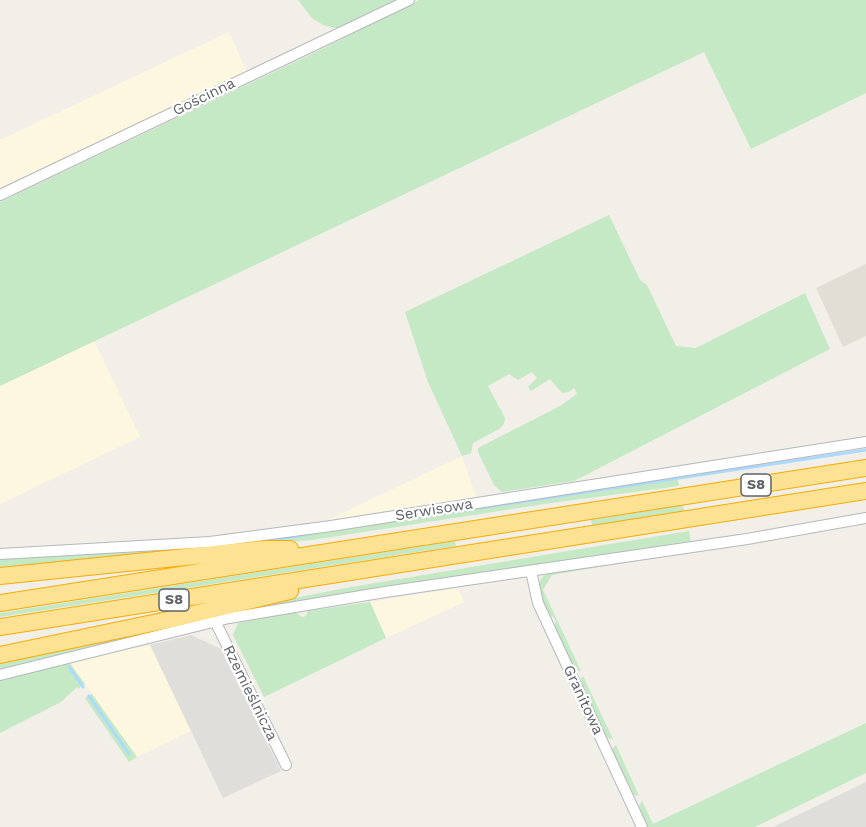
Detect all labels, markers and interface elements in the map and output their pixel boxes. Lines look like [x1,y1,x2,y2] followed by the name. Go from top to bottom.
[170,74,238,120] street label: Gościnna
[741,474,771,496] road number: S8
[394,495,474,525] street label: Serwisowa
[159,589,189,611] road number: S8
[219,642,281,744] street label: Rzemieślnicza
[559,662,607,738] street label: Granitowa

